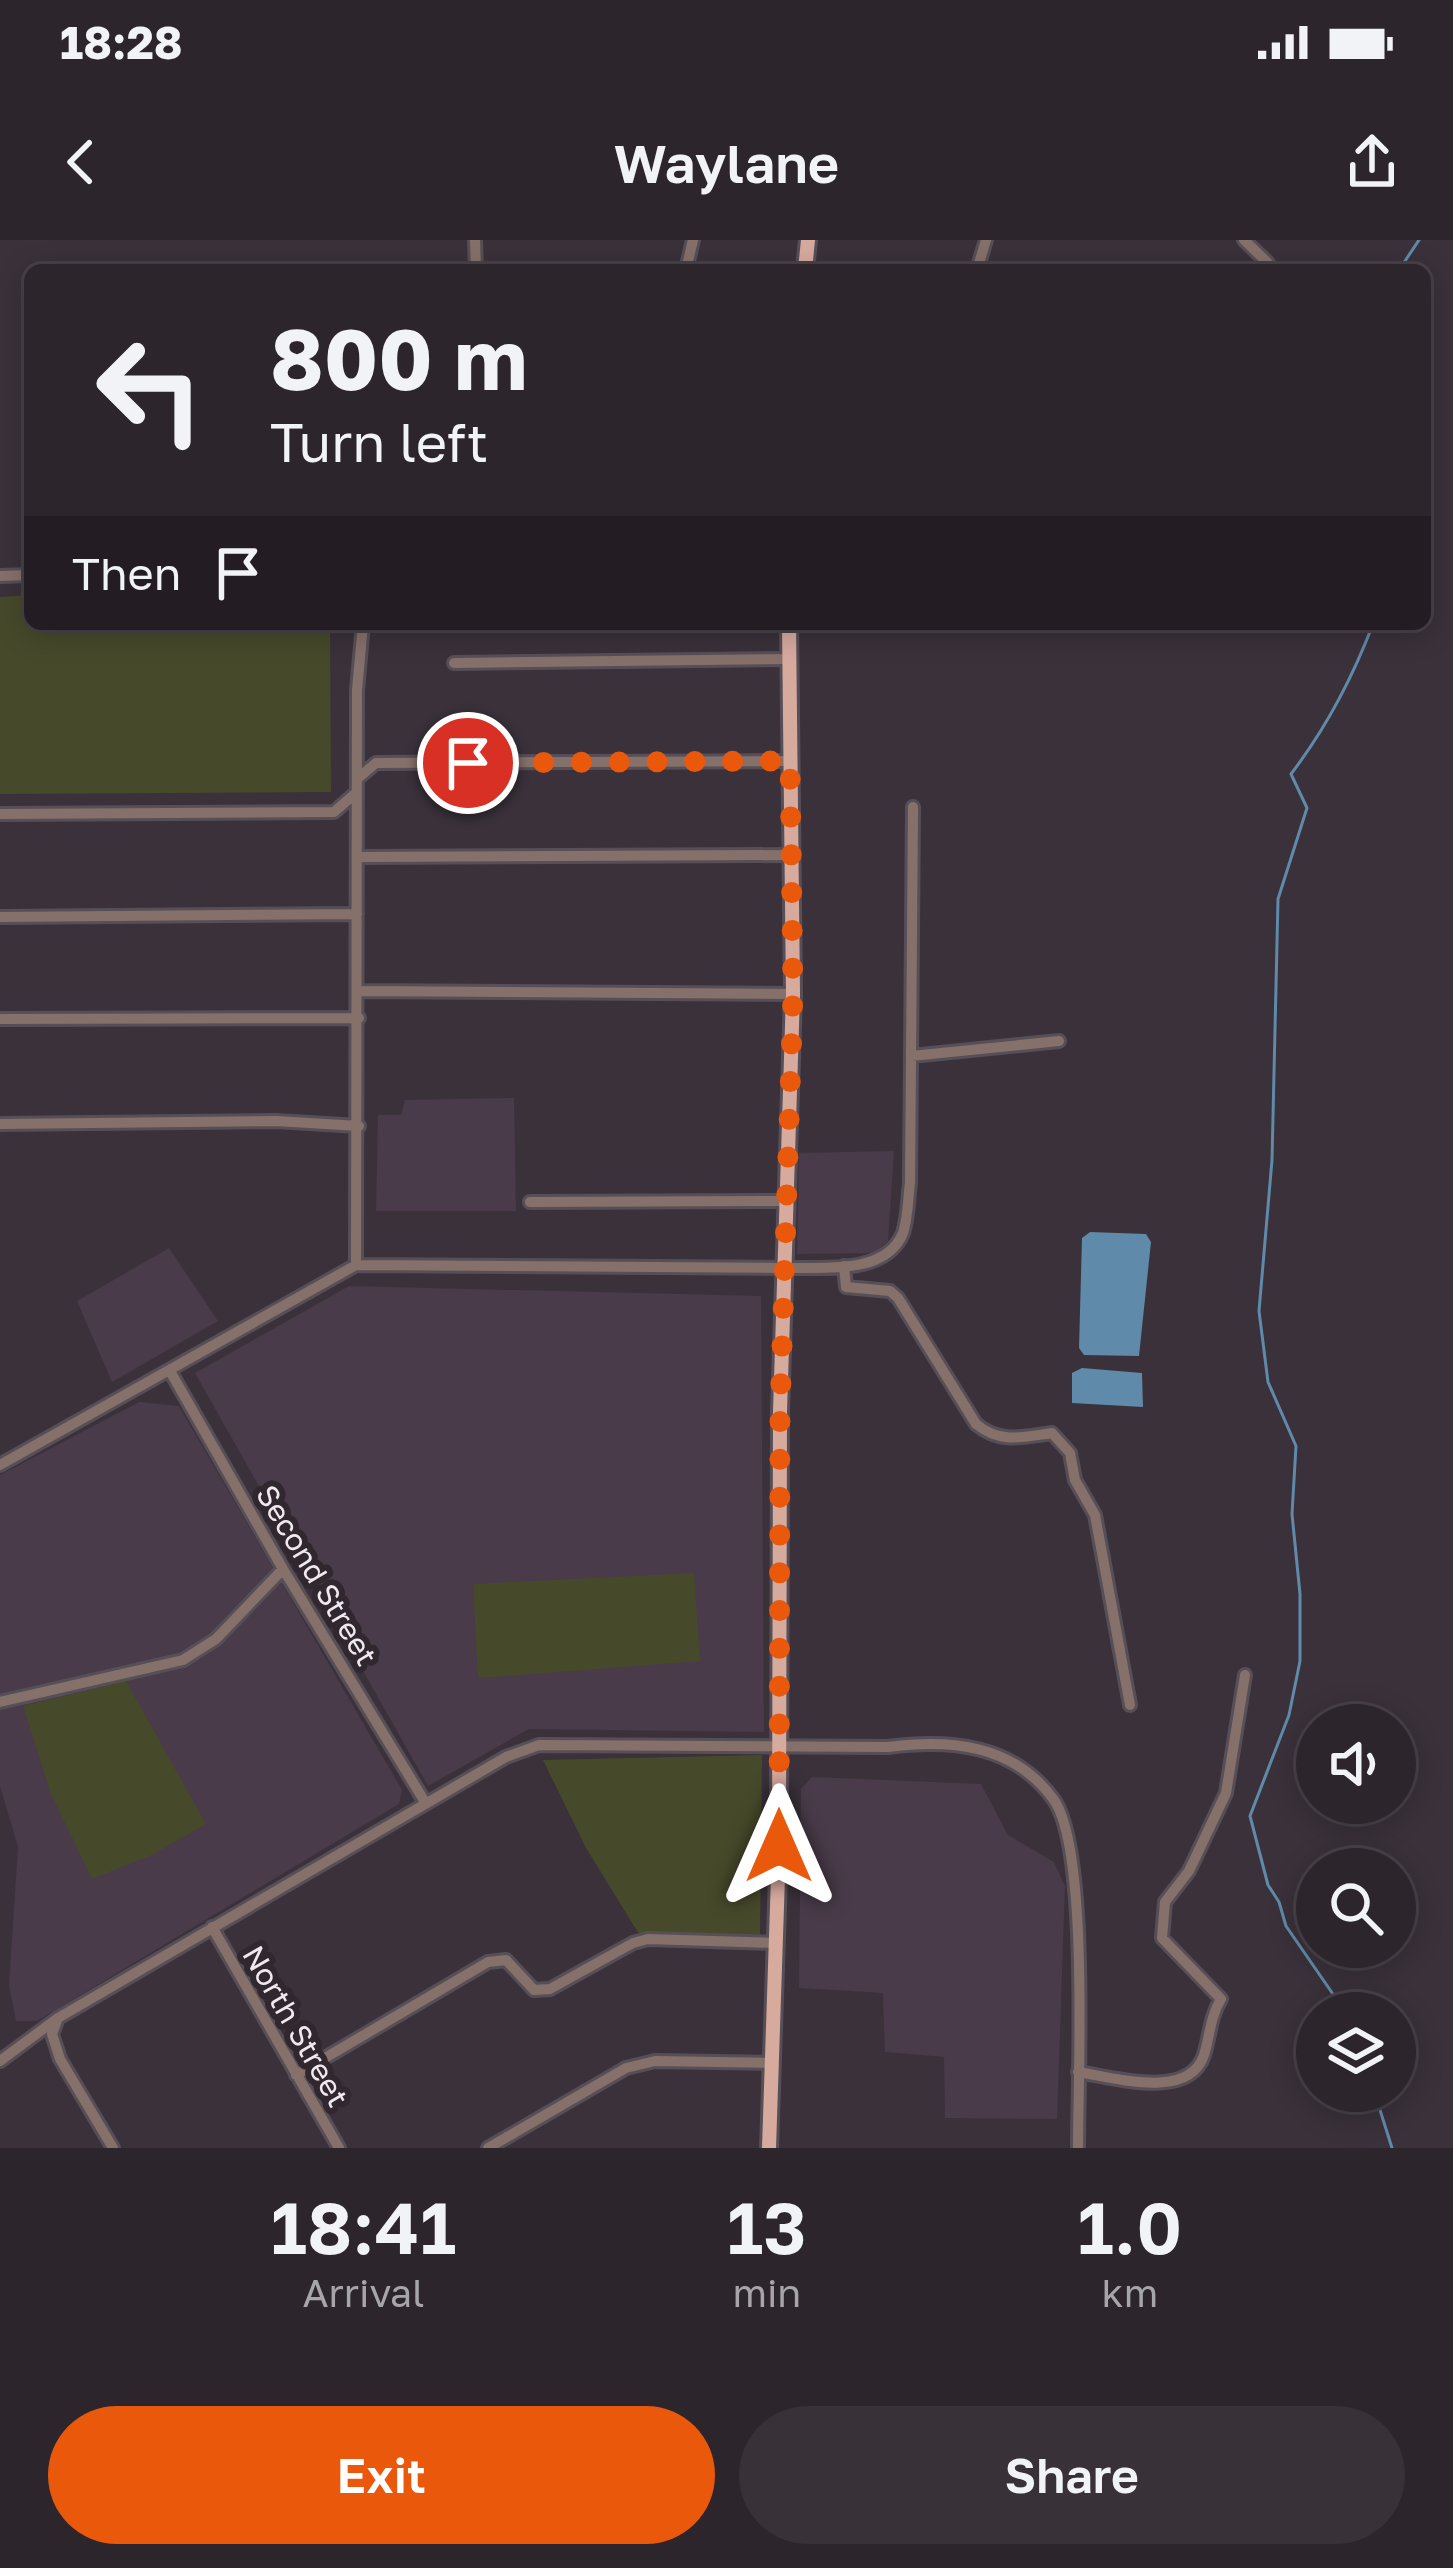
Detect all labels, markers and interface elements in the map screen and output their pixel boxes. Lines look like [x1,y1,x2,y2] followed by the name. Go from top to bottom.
[60,15,183,69] text: 18:28
[48,129,114,195] icon: back
[1339,129,1405,195] icon: share
[614,130,839,195] text: Waylane
[270,308,527,408] text: 800 m
[72,312,228,468] icon: left
[270,409,488,474] text: Turn left
[205,540,271,606] icon: arrive
[72,546,181,600] text: Then
[417,712,519,814] pin
[435,730,501,796] icon: arrive
[249,1478,385,1672] street label: Second Street
[1296,1704,1416,2112] map controls
[1296,1704,1416,1824] button: sound
[716,1783,842,1909] position arrow
[1296,1848,1416,1968] button: search
[235,1939,357,2113] street label: North Street
[1296,1992,1416,2112] button: layers
[271,2183,456,2270] text: 18:41
[727,2183,807,2270] text: 13
[1078,2183,1182,2270] text: 1.0
[302,2269,425,2316] text: Arrival
[732,2269,801,2316] text: min
[1102,2269,1158,2316] text: km
[48,2406,715,2544] button: Exit
[739,2406,1405,2544] button: Share

